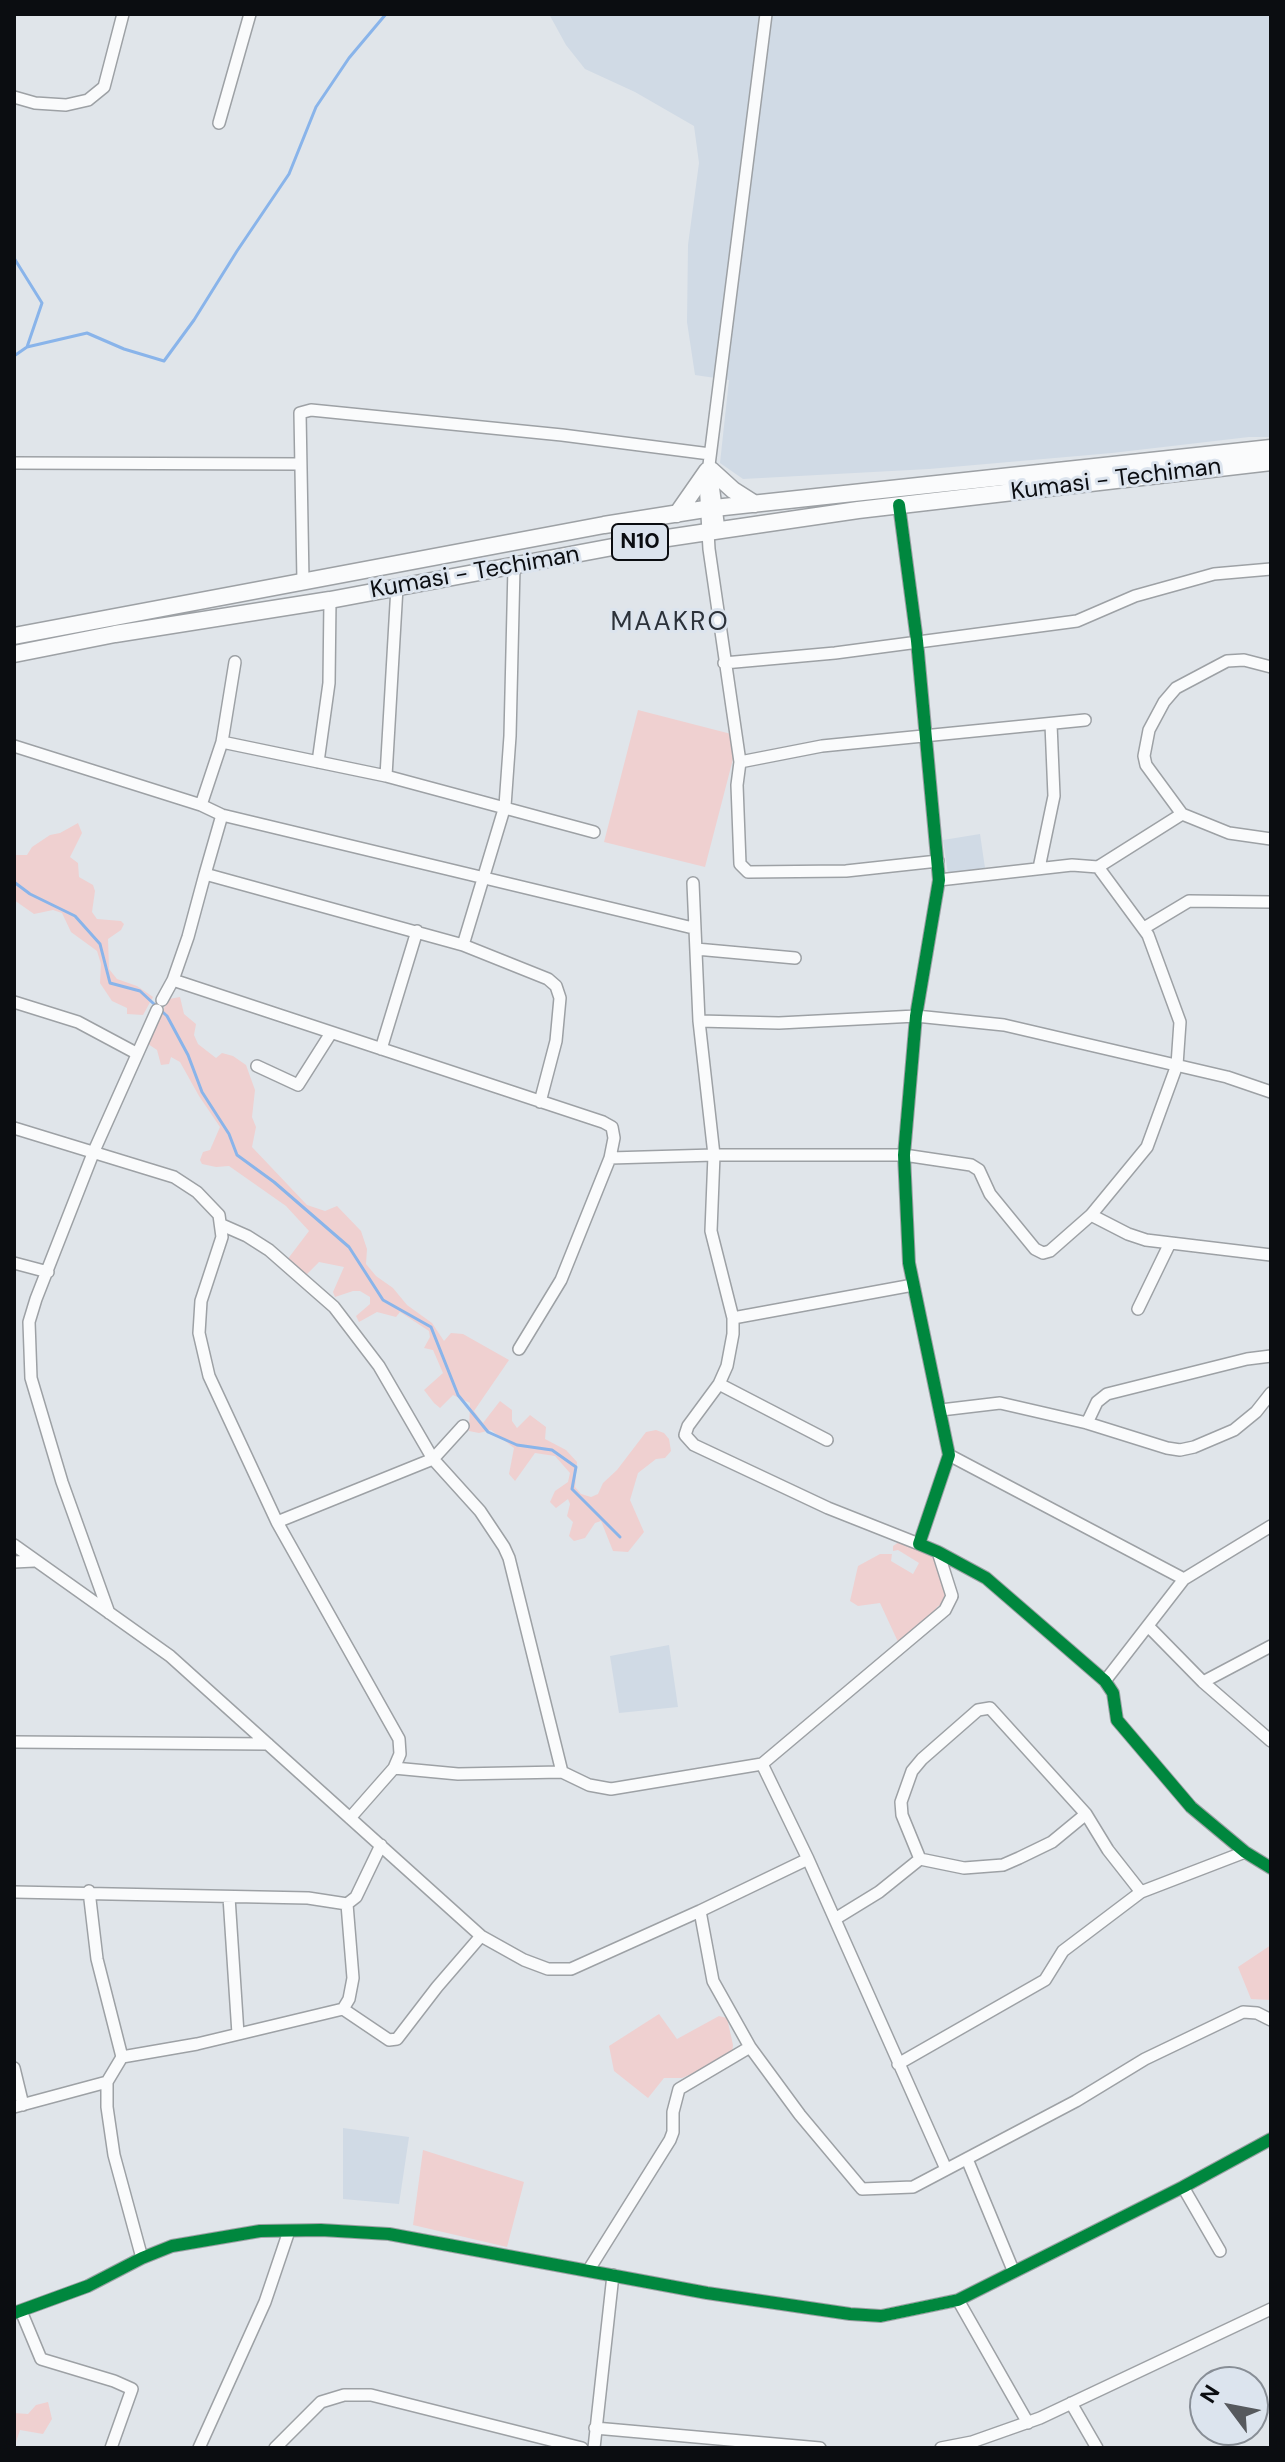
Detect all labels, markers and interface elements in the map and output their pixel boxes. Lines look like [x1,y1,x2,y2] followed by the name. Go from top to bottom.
[1009,453,1223,507] street label: Kumasi - Techiman
[612,524,668,560] road number: N10
[368,540,582,606] street label: Kumasi - Techiman
[610,607,730,639] district label: MAAKRO
[1189,2366,1269,2446] north arrow
[1193,2380,1226,2409] text: N

